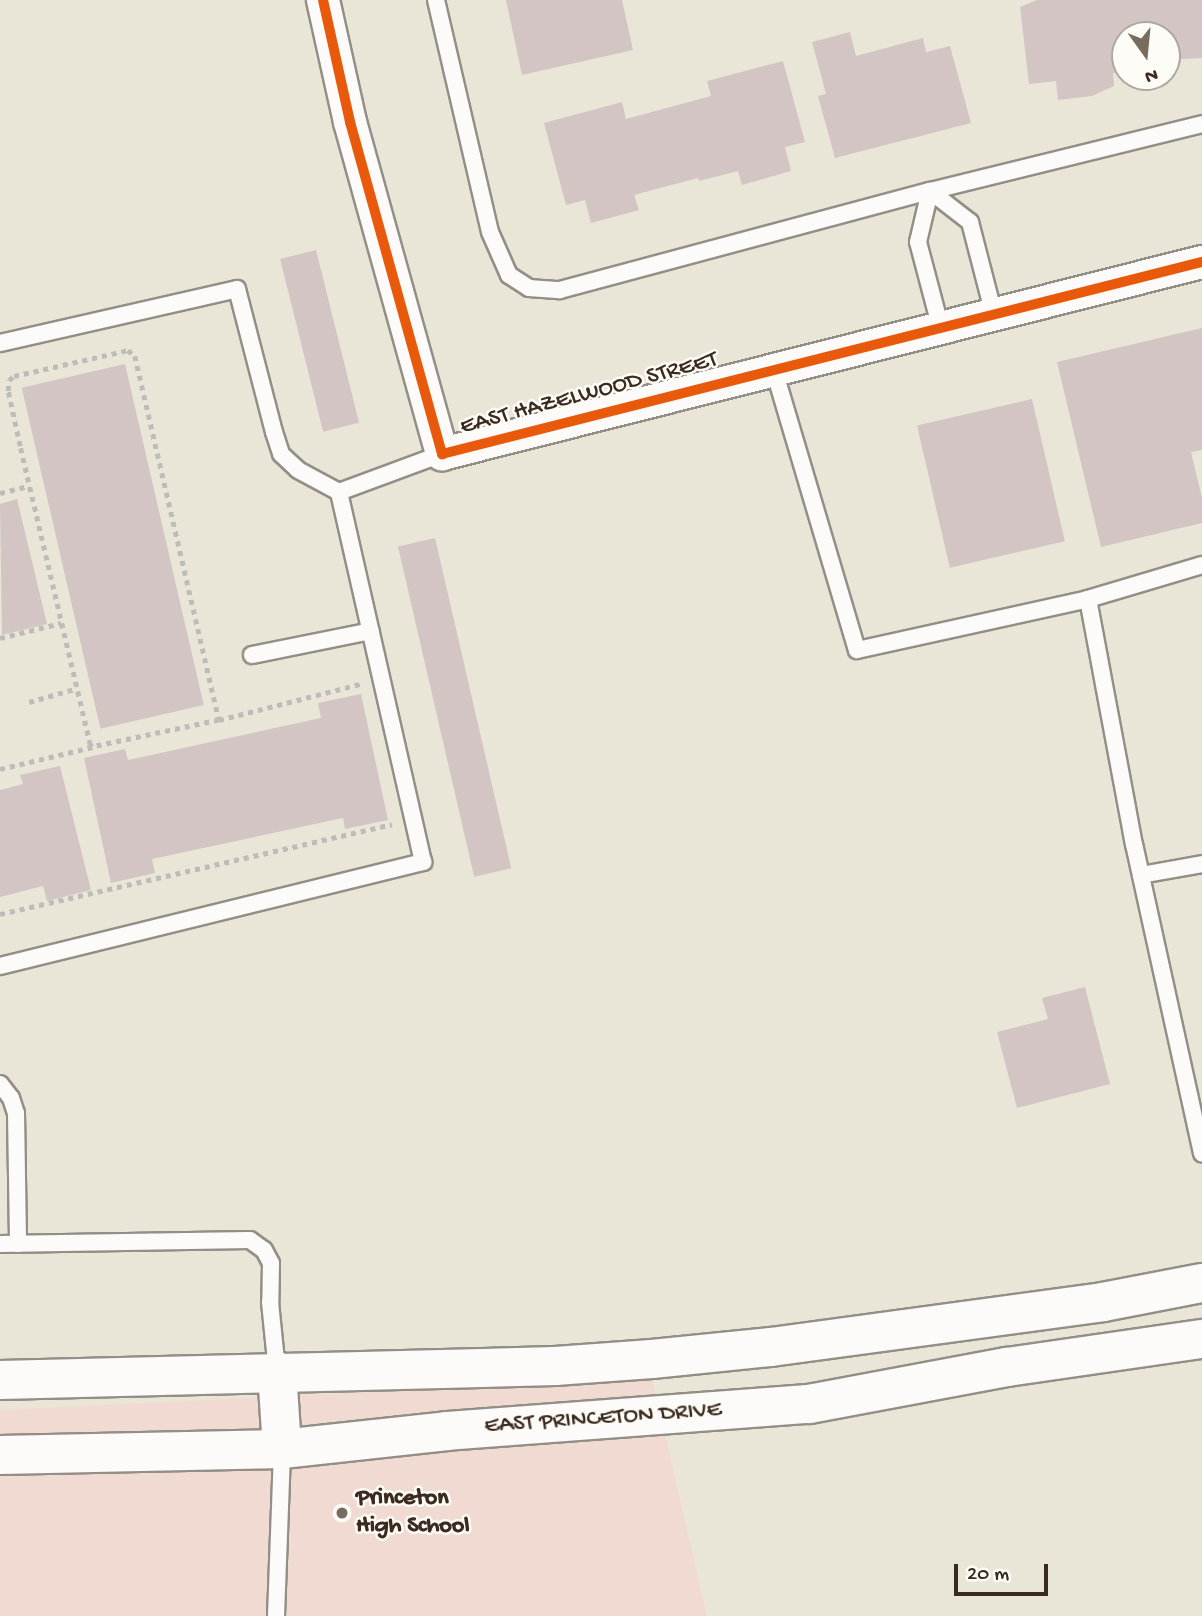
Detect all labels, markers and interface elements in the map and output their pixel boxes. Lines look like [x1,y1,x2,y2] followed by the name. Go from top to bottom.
[1111,21,1181,91] north arrow
[1142,62,1160,88] text: N
[457,346,721,442] street label: EAST HAZELWOOD STREET
[483,1396,723,1442] street label: EAST PRINCETON DRIVE
[356,1485,470,1541] place label: Princeton High School
[334,1505,350,1521] marker: Princeton High School
[957,1550,1052,1594] scale bar
[967,1563,1009,1588] text: 20 m

